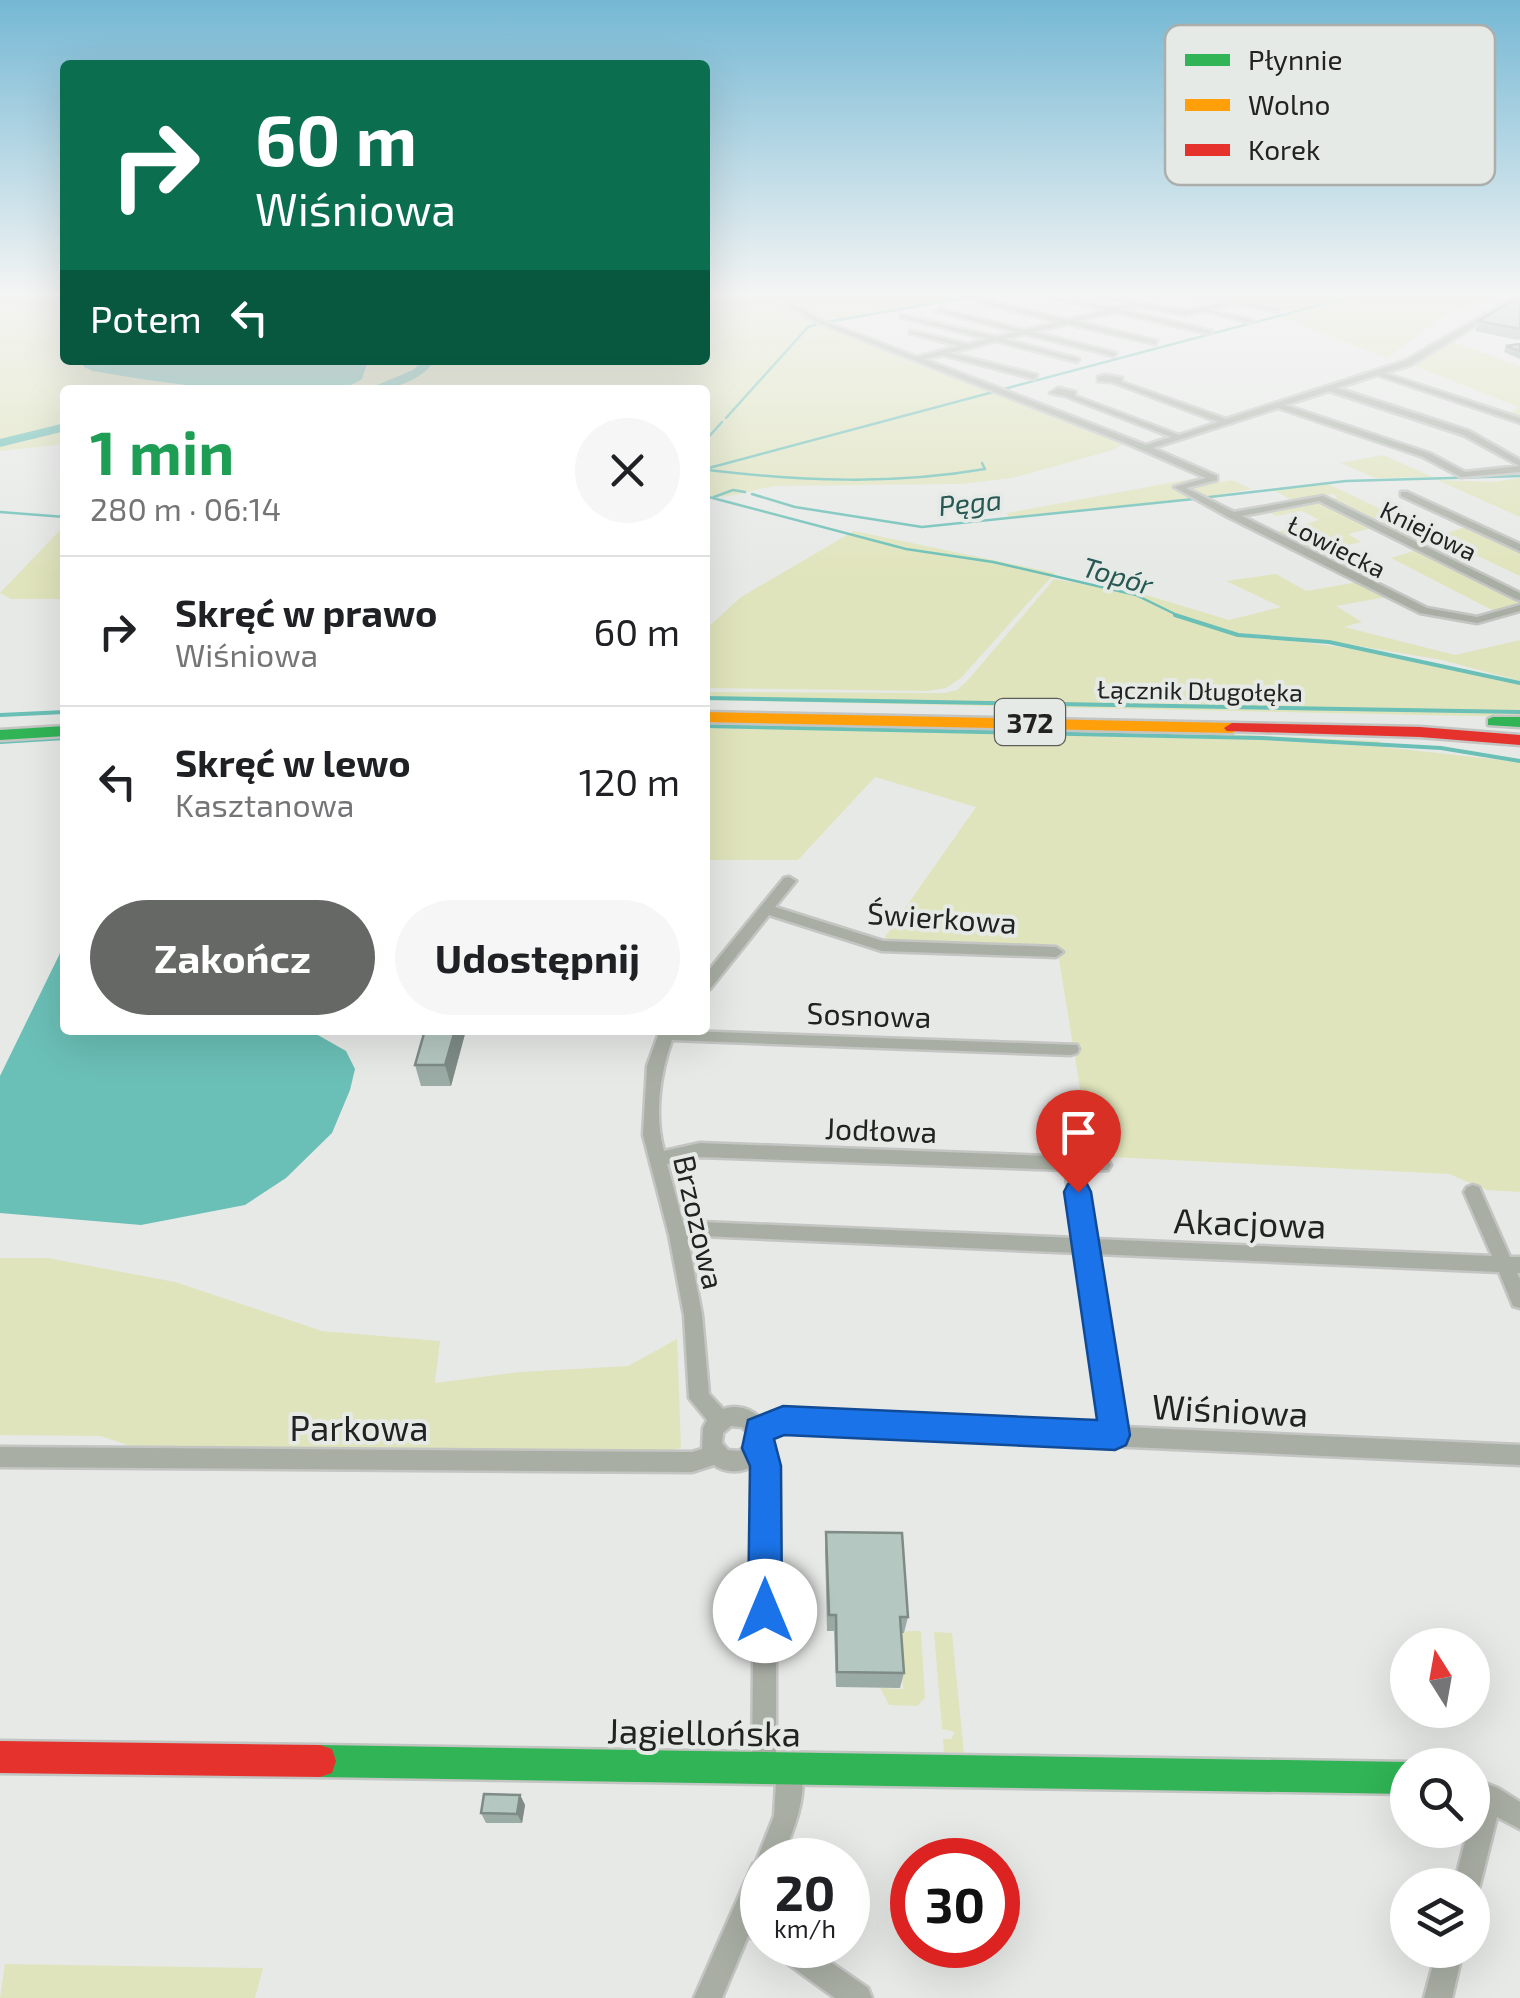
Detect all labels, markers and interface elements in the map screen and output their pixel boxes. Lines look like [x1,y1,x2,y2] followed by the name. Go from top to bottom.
[1165,25,1495,185] legend
[1248,42,1342,76] text: Płynnie
[1248,87,1330,121] text: Wolno
[255,96,417,180] text: 60 m
[90,100,220,230] icon: right
[1248,132,1320,166] text: Korek
[255,181,456,235] text: Wiśniowa
[222,290,277,345] icon: left
[90,295,202,341] text: Potem
[90,415,234,487] text: 1 min
[575,418,680,523] button: close
[937,482,1003,522] water label: Pęga
[90,489,281,527] text: 280 m · 06:14
[1376,494,1482,566] street label: Kniejowa
[1283,509,1391,583] street label: Łowiecka
[1079,549,1158,601] water label: Topór
[175,589,438,635] text: Skręć w prawo
[90,604,145,659] icon: right
[594,608,680,654] text: 60 m
[175,635,318,673] text: Wiśniowa
[1097,673,1303,707] street label: Łącznik Długołęka
[995,699,1065,745] road number: 372
[175,739,411,785] text: Skręć w lewo
[90,754,145,809] icon: left
[579,758,680,804] text: 120 m
[175,785,354,823] text: Kasztanowa
[866,894,1018,940] street label: Świerkowa
[90,900,375,1015] button: Zakończ
[395,900,680,1015] button: Udostępnij
[806,994,932,1034] street label: Sosnowa
[1036,1090,1121,1193] pin
[1051,1105,1106,1160] icon: arrive
[824,1109,938,1149] street label: Jodłowa
[667,1152,733,1292] street label: Brzozowa
[1173,1198,1327,1246] street label: Akacjowa
[1151,1384,1309,1434] street label: Wiśniowa
[290,1406,428,1448] street label: Parkowa
[713,1559,817,1663] position arrow
[1390,1628,1490,1728] north arrow
[1390,1628,1490,1968] map controls
[607,1708,801,1754] street label: Jagiellońska
[1390,1748,1490,1848] button: search
[890,1838,1020,1968] speed limit sign: 30
[775,1861,835,1921] text: 20
[1390,1868,1490,1968] button: layers
[774,1913,836,1943] text: km/h

